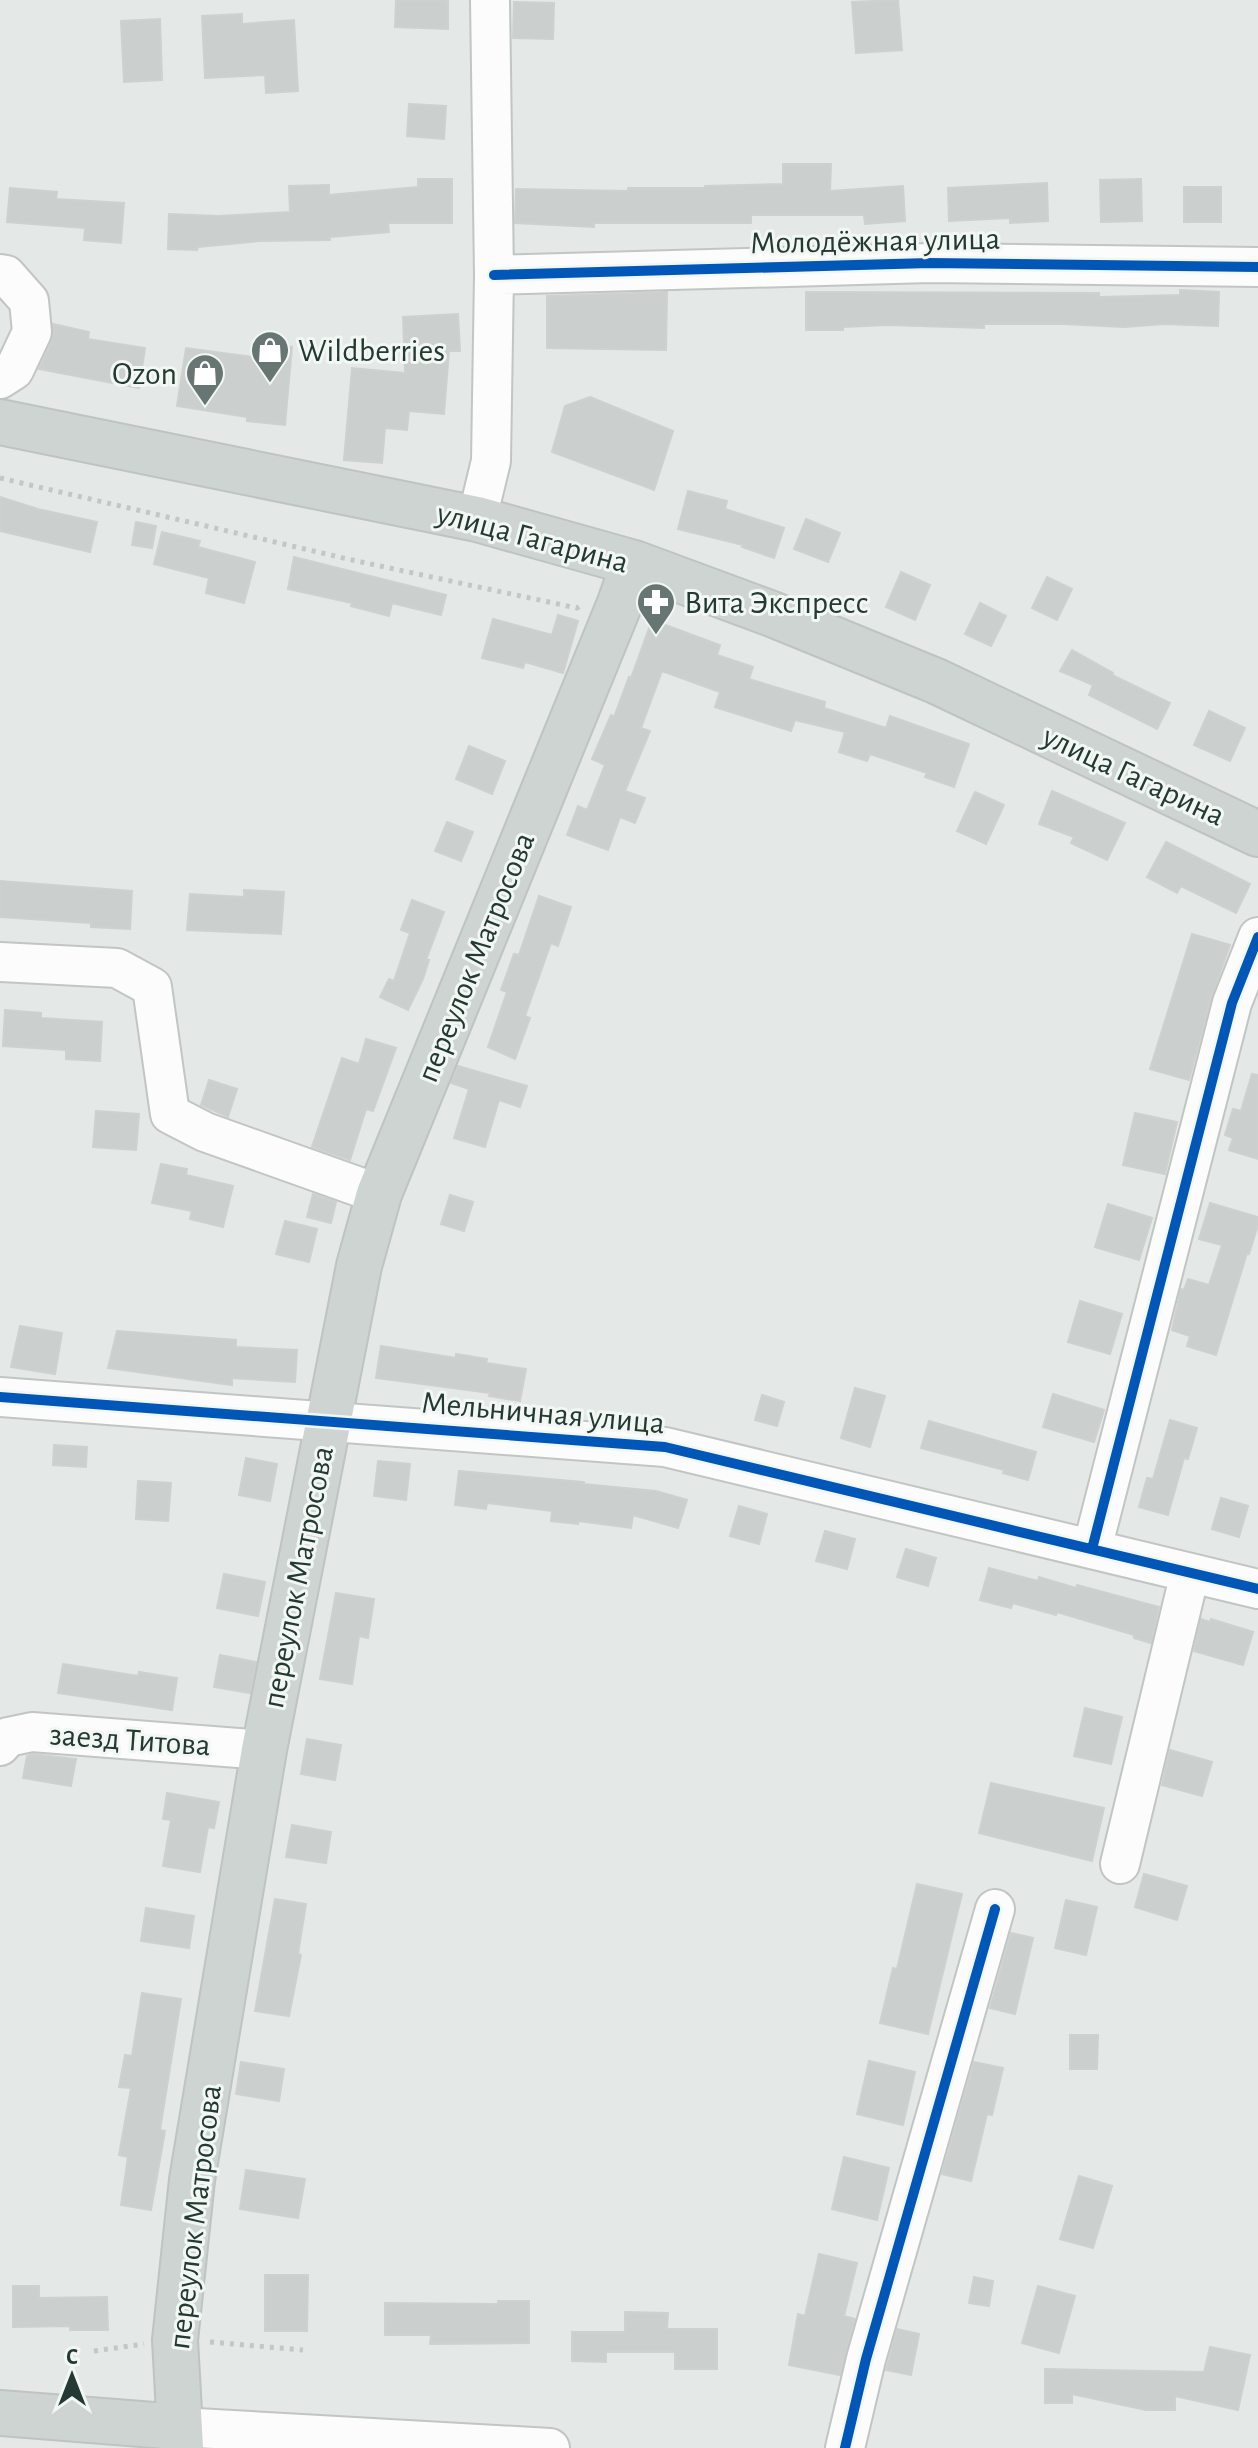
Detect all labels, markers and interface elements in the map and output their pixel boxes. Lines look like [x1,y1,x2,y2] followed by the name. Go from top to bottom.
[750,223,1000,259] street label: Молодёжная улица
[249,329,291,384] shop icon: Wildberries
[298,335,445,367] place label: Wildberries
[184,352,226,407] shop icon: Ozon
[112,358,177,390] place label: Ozon
[433,497,632,579] street label: улица Гагарина
[635,581,677,636] pharmacy icon: Вита Экспресс
[684,587,869,619] place label: Вита Экспресс
[1037,719,1230,832] street label: улица Гагарина
[411,828,541,1087] street label: переулок Матросова
[420,1386,666,1440] street label: Мельничная улица
[257,1443,339,1711] street label: переулок Матросова
[48,1718,212,1762] street label: заезд Титова
[163,2083,227,2351] street label: переулок Матросова
[32,2336,112,2416] north arrow
[66,2346,78,2368] text: С

